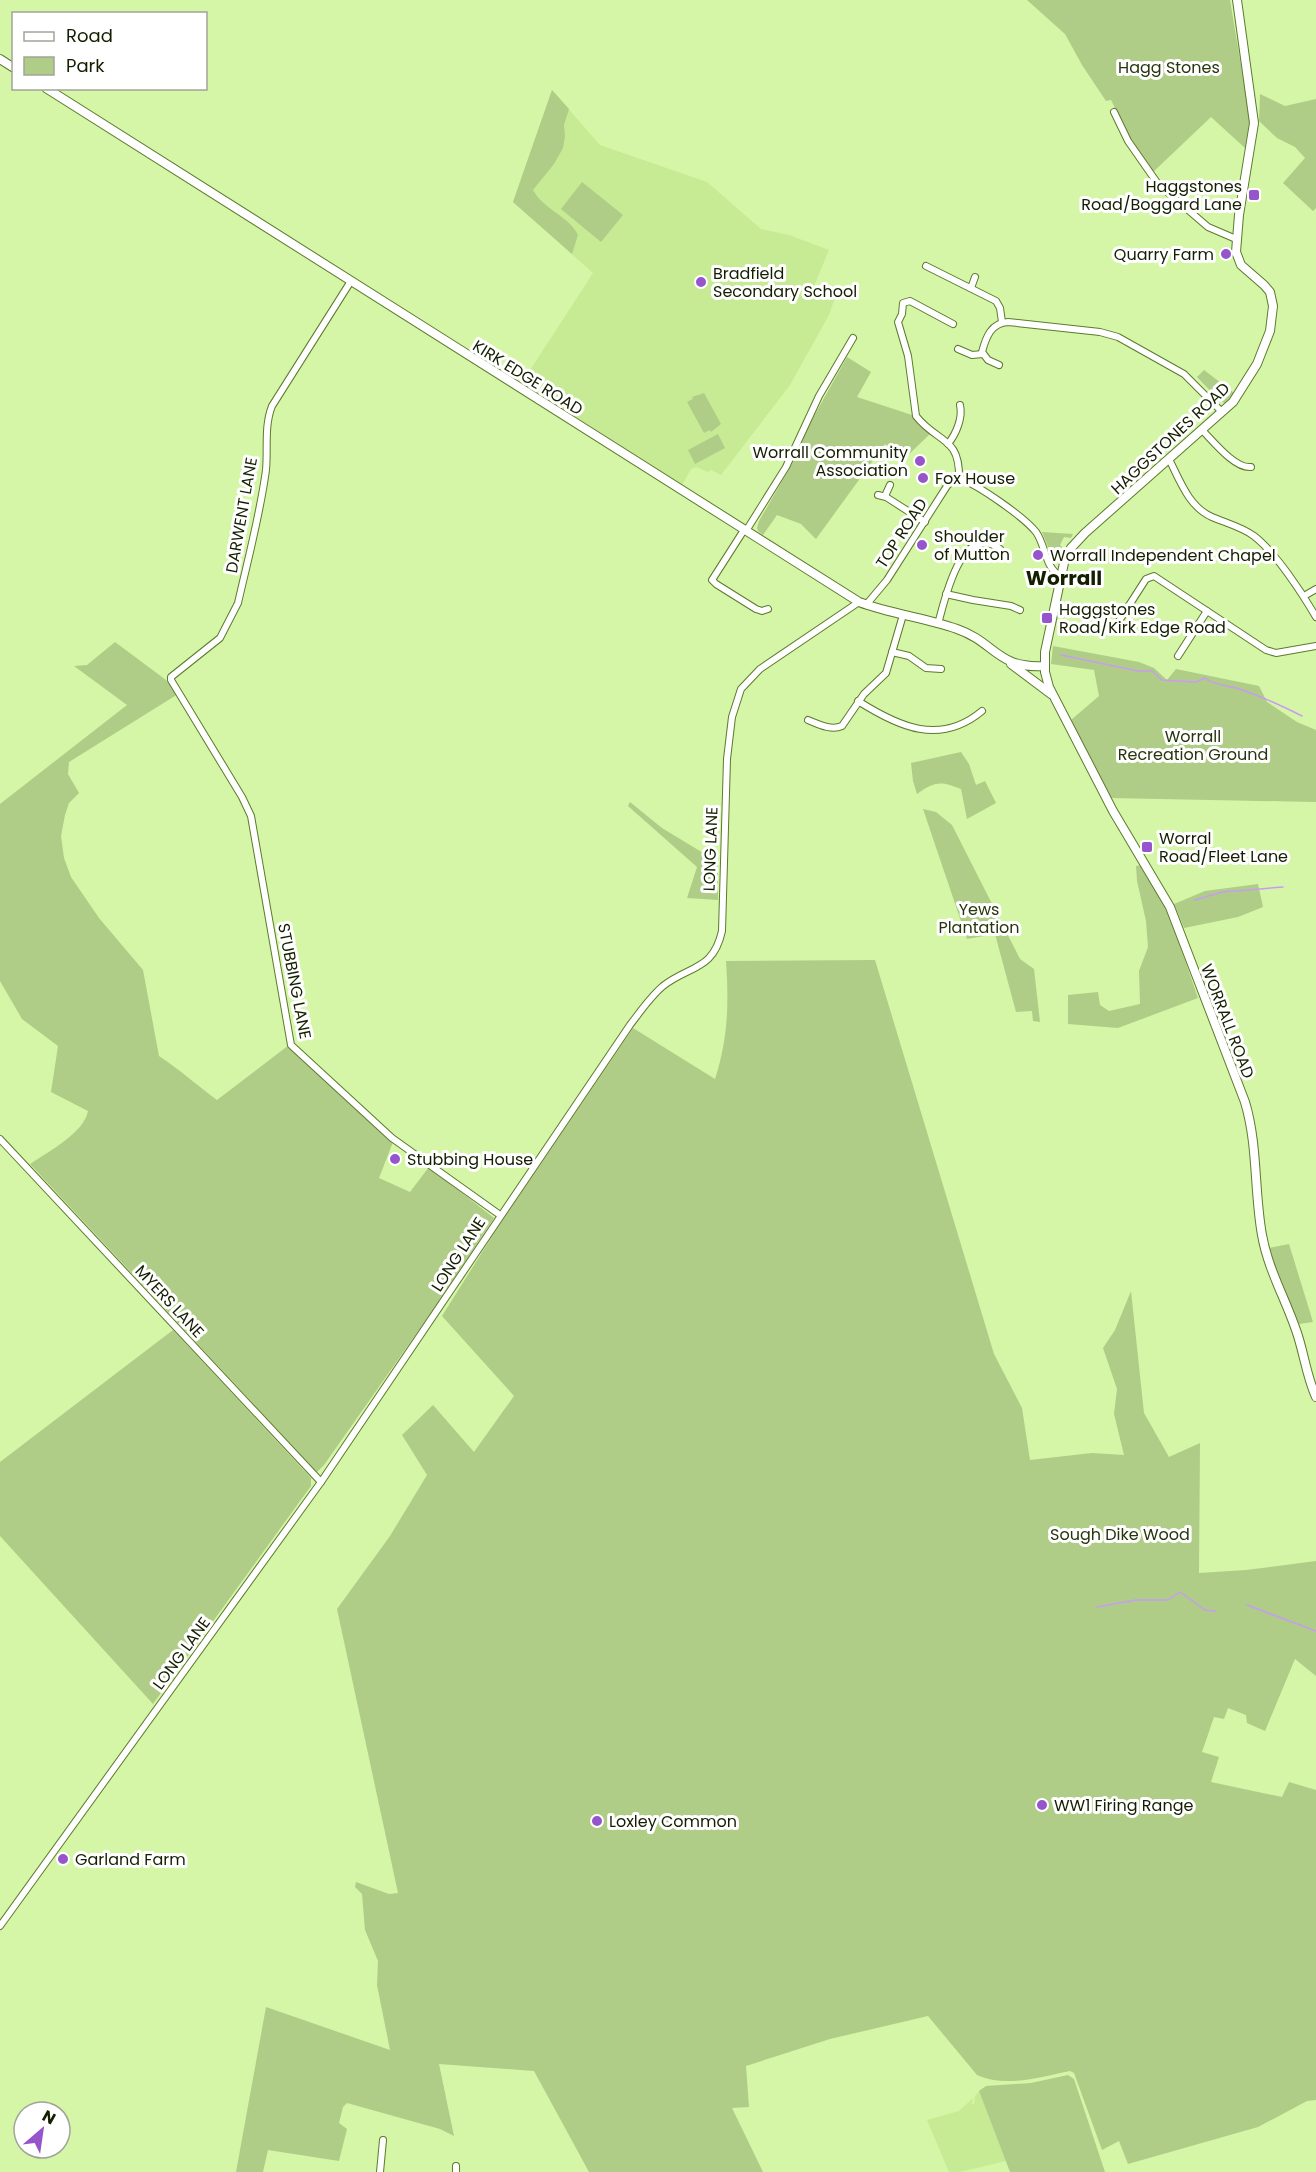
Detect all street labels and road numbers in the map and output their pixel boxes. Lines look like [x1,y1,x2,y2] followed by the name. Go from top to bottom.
[468,334,587,421] street label: KIRK EDGE ROAD
[1106,377,1235,500] street label: HAGGSTONES ROAD
[220,455,263,575] street label: DARWENT LANE
[870,494,933,573] street label: TOP ROAD
[698,806,723,892] street label: LONG LANE
[272,921,317,1041] street label: STUBBING LANE
[1195,961,1260,1082] street label: WORRALL ROAD
[426,1213,491,1296] street label: LONG LANE
[130,1260,209,1343] street label: MYERS LANE
[147,1612,216,1694] street label: LONG LANE

